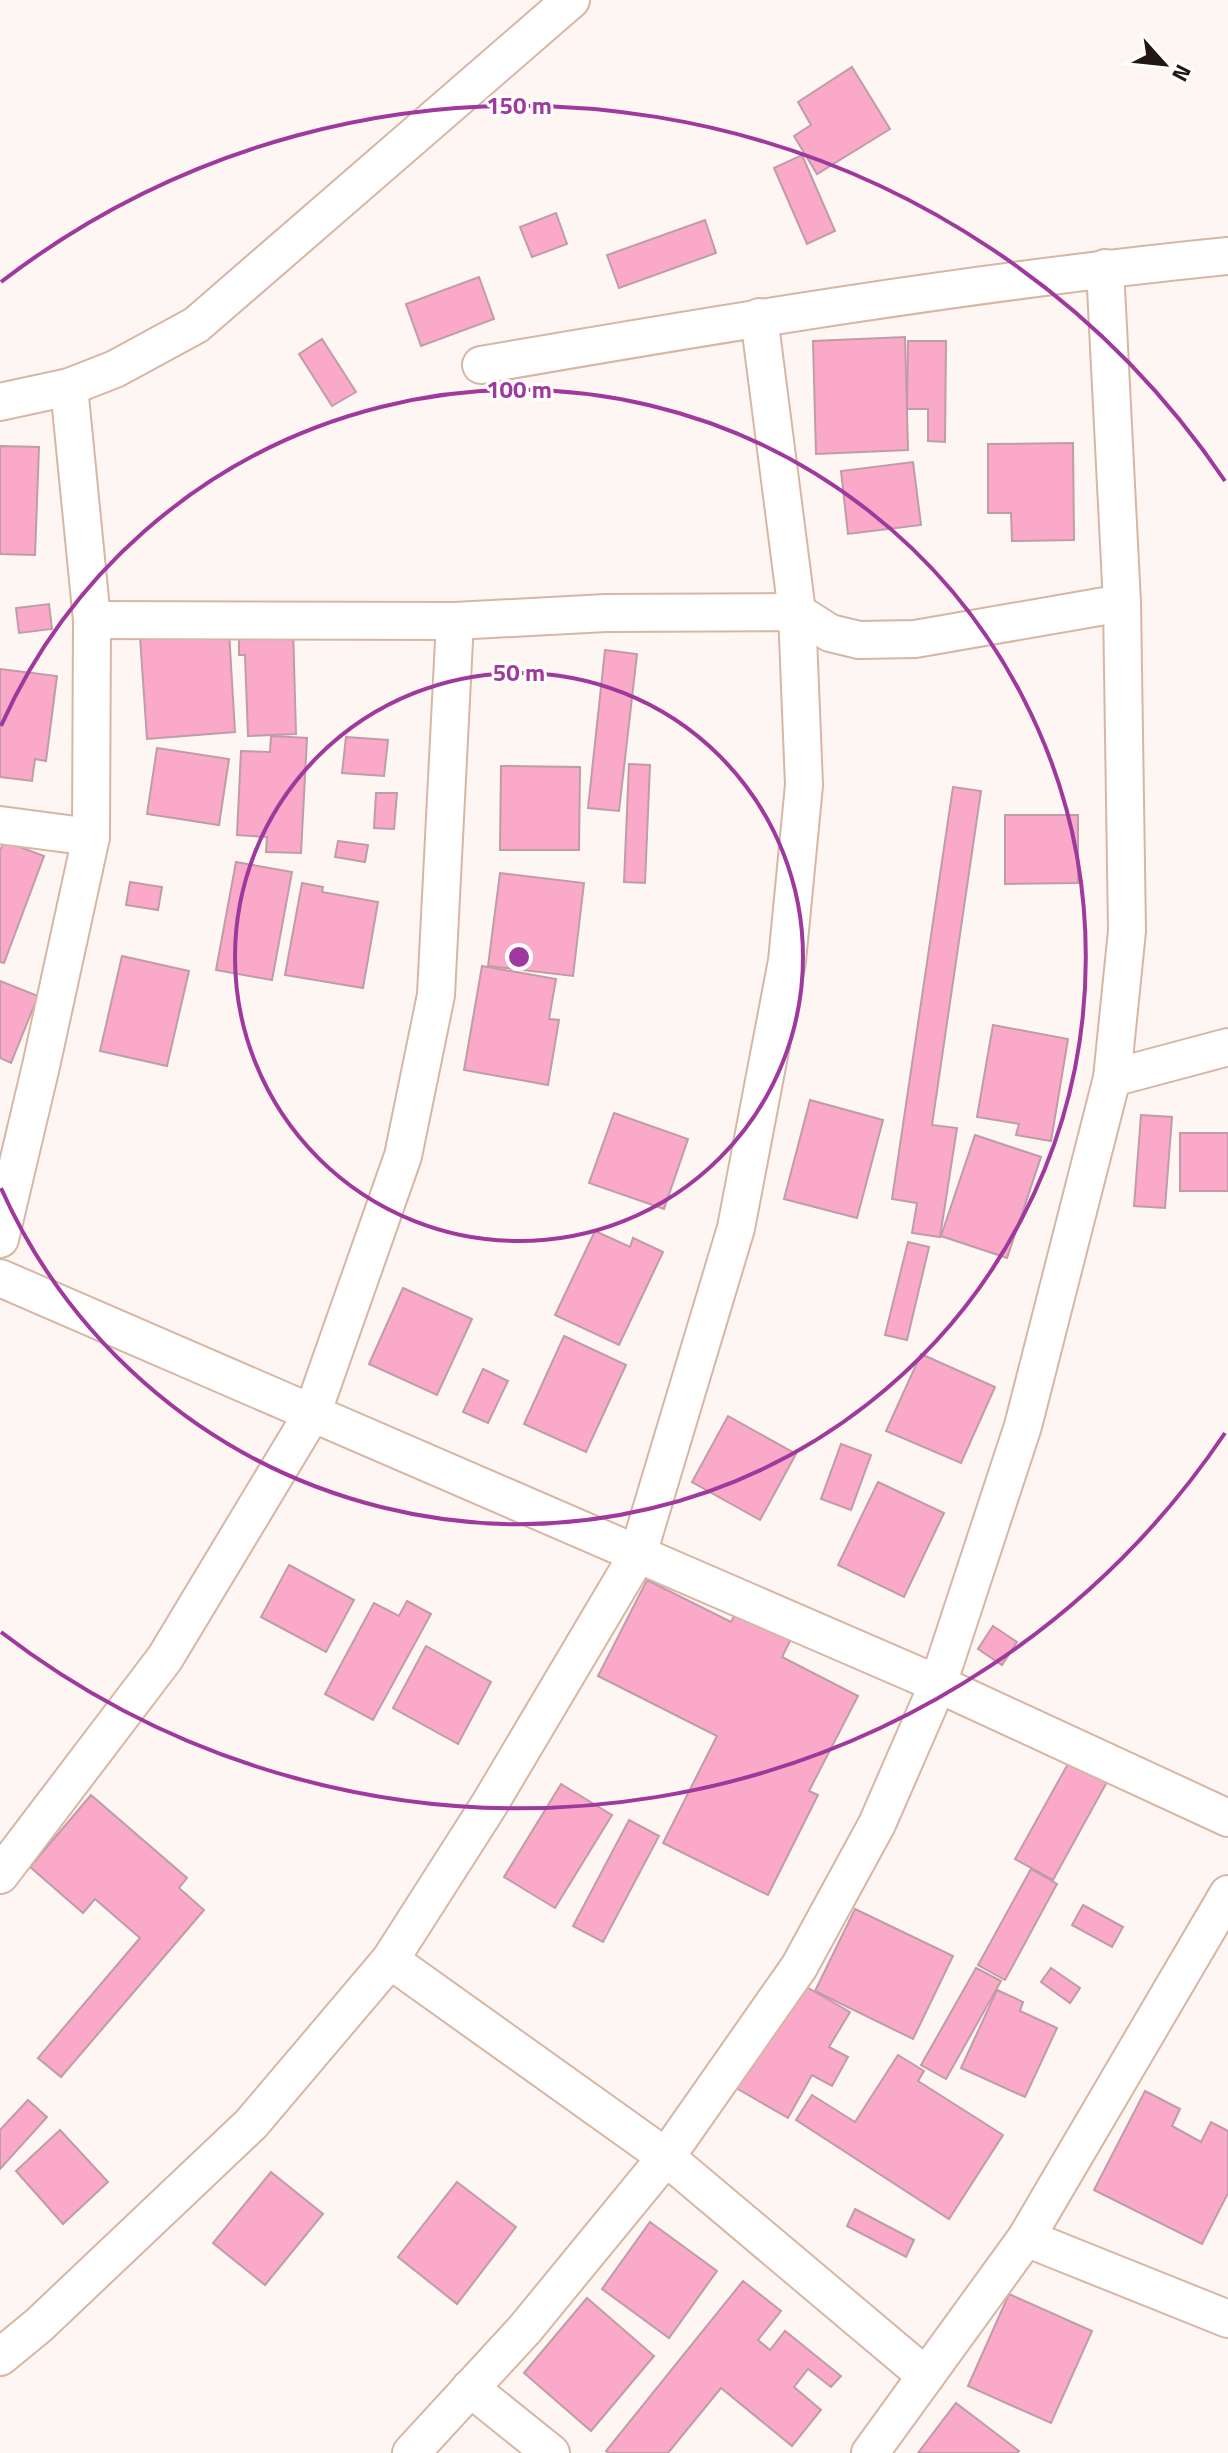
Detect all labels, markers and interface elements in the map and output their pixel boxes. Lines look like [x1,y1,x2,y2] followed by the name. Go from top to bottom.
[1124,24,1204,104] north arrow
[1163,59,1200,88] text: N
[486,87,552,123] text: 150 m
[486,371,552,407] text: 100 m
[493,654,545,690] text: 50 m
[505,943,533,971] centre of rings

